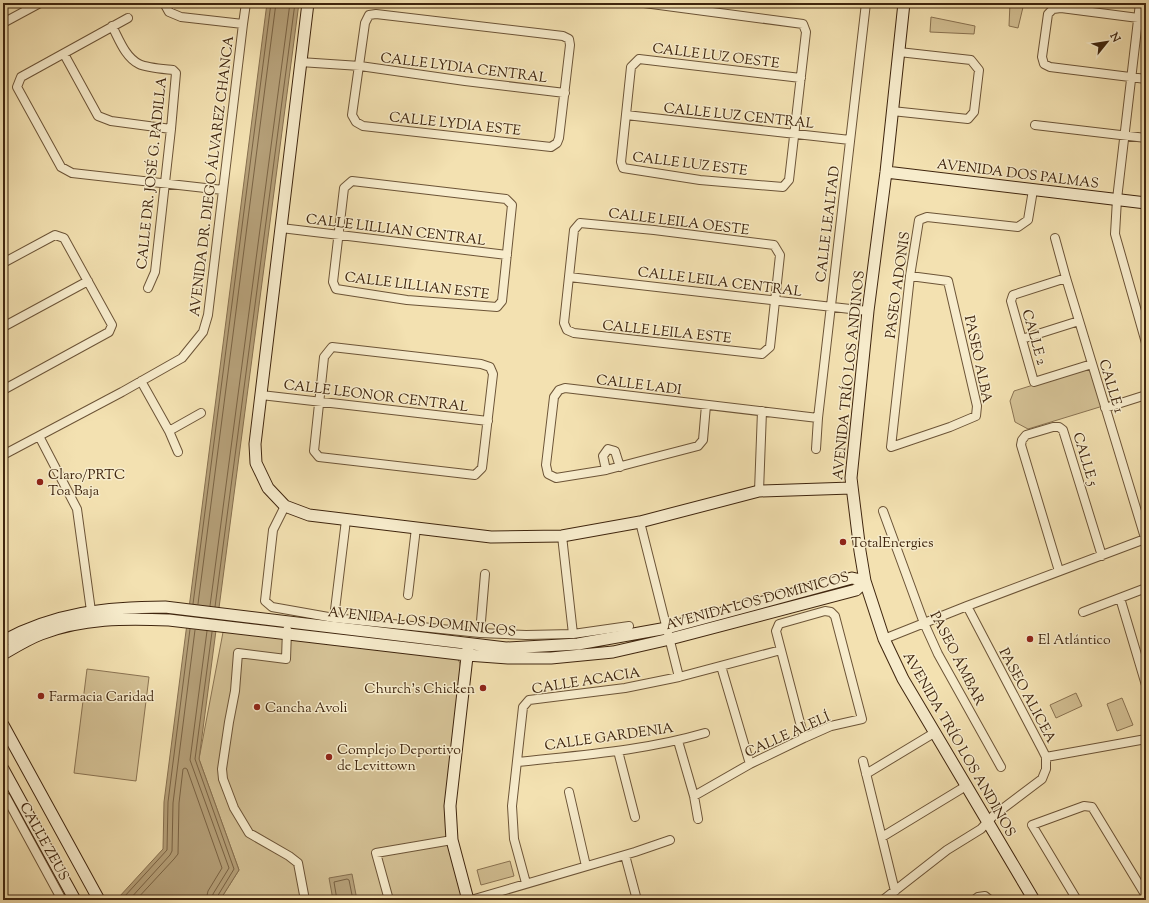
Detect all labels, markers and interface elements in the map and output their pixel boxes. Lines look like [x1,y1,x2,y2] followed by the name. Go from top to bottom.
[1087,22,1127,62] north arrow
[1105,29,1124,45] text: N
[186,34,240,318] street label: AVENIDA DR. DIEGO ÁLVAREZ CHANCA
[651,39,781,75] street label: CALLE LUZ OESTE
[379,49,549,89] street label: CALLE LYDIA CENTRAL
[133,75,173,271] street label: CALLE DR. JOSÉ G. PADILLA
[663,99,816,135] street label: CALLE LUZ CENTRAL
[388,108,522,142] street label: CALLE LYDIA ESTE
[631,148,749,182] street label: CALLE LUZ ESTE
[936,155,1100,195] street label: AVENIDA DOS PALMAS
[812,165,846,283] street label: CALLE LEALTAD
[607,204,751,242] street label: CALLE LEILA OESTE
[305,210,487,252] street label: CALLE LILLIAN CENTRAL
[882,231,916,340] street label: PASEO ADONIS
[637,263,804,303] street label: CALLE LEILA CENTRAL
[343,268,491,306] street label: CALLE LILLIAN ESTE
[829,270,871,481] street label: AVENIDA TRÍO LOS ANDINOS
[1016,307,1051,368] street label: CALLE 2
[958,314,996,406] street label: PASEO ALBA
[601,316,733,350] street label: CALLE LEILA ESTE
[1092,357,1128,416] street label: CALLE 1
[595,371,683,401] street label: CALLE LADI
[282,376,470,418] street label: CALLE LEONOR CENTRAL
[1066,430,1102,489] street label: CALLE 5
[48,466,125,502] place label: Claro/PRTC Toa Baja
[35,477,45,487] marker: Claro/PRTC Toa Baja
[851,534,933,554] place label: TotalEnergies
[838,537,848,547] marker: TotalEnergies
[664,568,851,636] street label: AVENIDA LOS DOMINICOS
[327,603,517,643] street label: AVENIDA LOS DOMINICOS
[924,608,989,710] street label: PASEO ÁMBAR
[1038,631,1111,651] place label: El Atlántico
[1025,634,1035,644] marker: El Atlántico
[993,645,1060,748] street label: PASEO ALICEA
[897,649,1020,841] street label: AVENIDA TRÍO LOS ANDINOS
[531,663,643,700] street label: CALLE ACACIA
[364,680,475,700] place label: Church's Chicken
[478,683,488,693] marker: Church's Chicken
[49,688,154,708] place label: Farmacia Caridad
[36,691,46,701] marker: Farmacia Caridad
[265,699,348,719] place label: Cancha Avoli
[252,702,262,712] marker: Cancha Avoli
[742,708,834,764] street label: CALLE ALELÍ
[544,719,676,757] street label: CALLE GARDENIA
[337,741,461,777] place label: Complejo Deportivo de Levittown
[324,752,334,762] marker: Complejo Deportivo de Levittown
[14,799,73,885] street label: CALLE ZEUS

